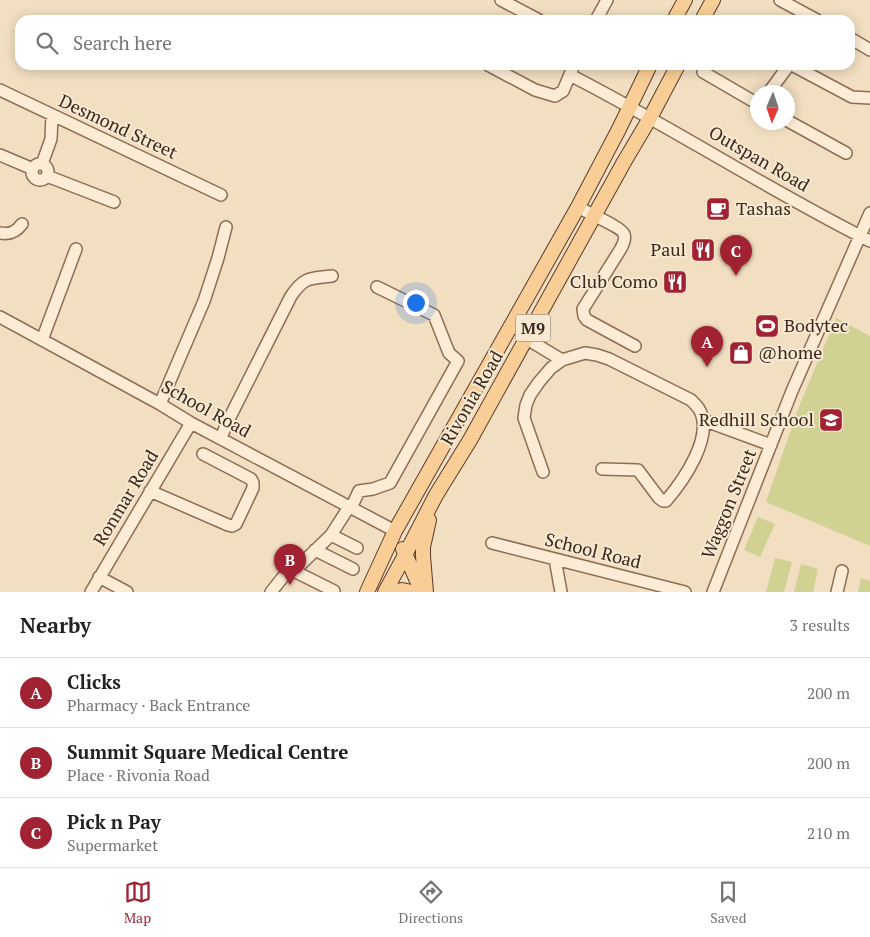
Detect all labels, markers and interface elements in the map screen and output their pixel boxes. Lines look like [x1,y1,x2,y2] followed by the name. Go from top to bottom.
[15,15,855,70] search box
[33,29,61,57] icon: search
[73,30,172,55] text: Search here
[750,85,795,130] north arrow
[55,88,182,164] street label: Desmond Street
[705,120,814,197] street label: Outspan Road
[705,196,731,222] cafe icon: Tashas
[736,196,791,220] place label: Tashas
[720,235,752,276] pin: C
[650,237,686,261] place label: Paul
[690,237,716,263] restaurant icon: Paul
[570,269,658,293] place label: Club Como
[662,269,688,295] restaurant icon: Club Como
[403,290,429,316] your location
[754,313,780,339] sports icon: Bodytec
[784,313,848,337] place label: Bodytec
[516,314,550,342] road number: M9
[691,326,723,367] pin: A
[728,340,754,366] shop icon: @home
[758,340,822,364] place label: @home
[434,346,508,449] street label: Rivonia Road
[158,374,255,442] street label: School Road
[699,407,814,431] place label: Redhill School
[818,407,844,433] school or university icon: Redhill School
[87,445,163,550] street label: Ronmar Road
[695,445,761,562] street label: Waggon Street
[543,526,644,574] street label: School Road
[274,544,306,585] pin: B
[20,611,91,639] text: Nearby
[790,614,850,636] text: 3 results
[67,669,121,694] text: Clicks
[30,682,42,704] text: A
[807,682,850,704] text: 200 m
[67,694,250,716] text: Pharmacy · Back Entrance
[67,739,348,764] text: Summit Square Medical Centre
[31,752,41,774] text: B
[807,752,850,774] text: 200 m
[67,764,210,786] text: Place · Rivonia Road
[67,809,161,834] text: Pick n Pay
[31,822,41,844] text: C
[807,822,850,844] text: 210 m
[67,834,158,856] text: Supermarket
[124,878,152,927] tab: Map
[399,878,463,927] tab: Directions
[710,878,746,927] tab: Saved

